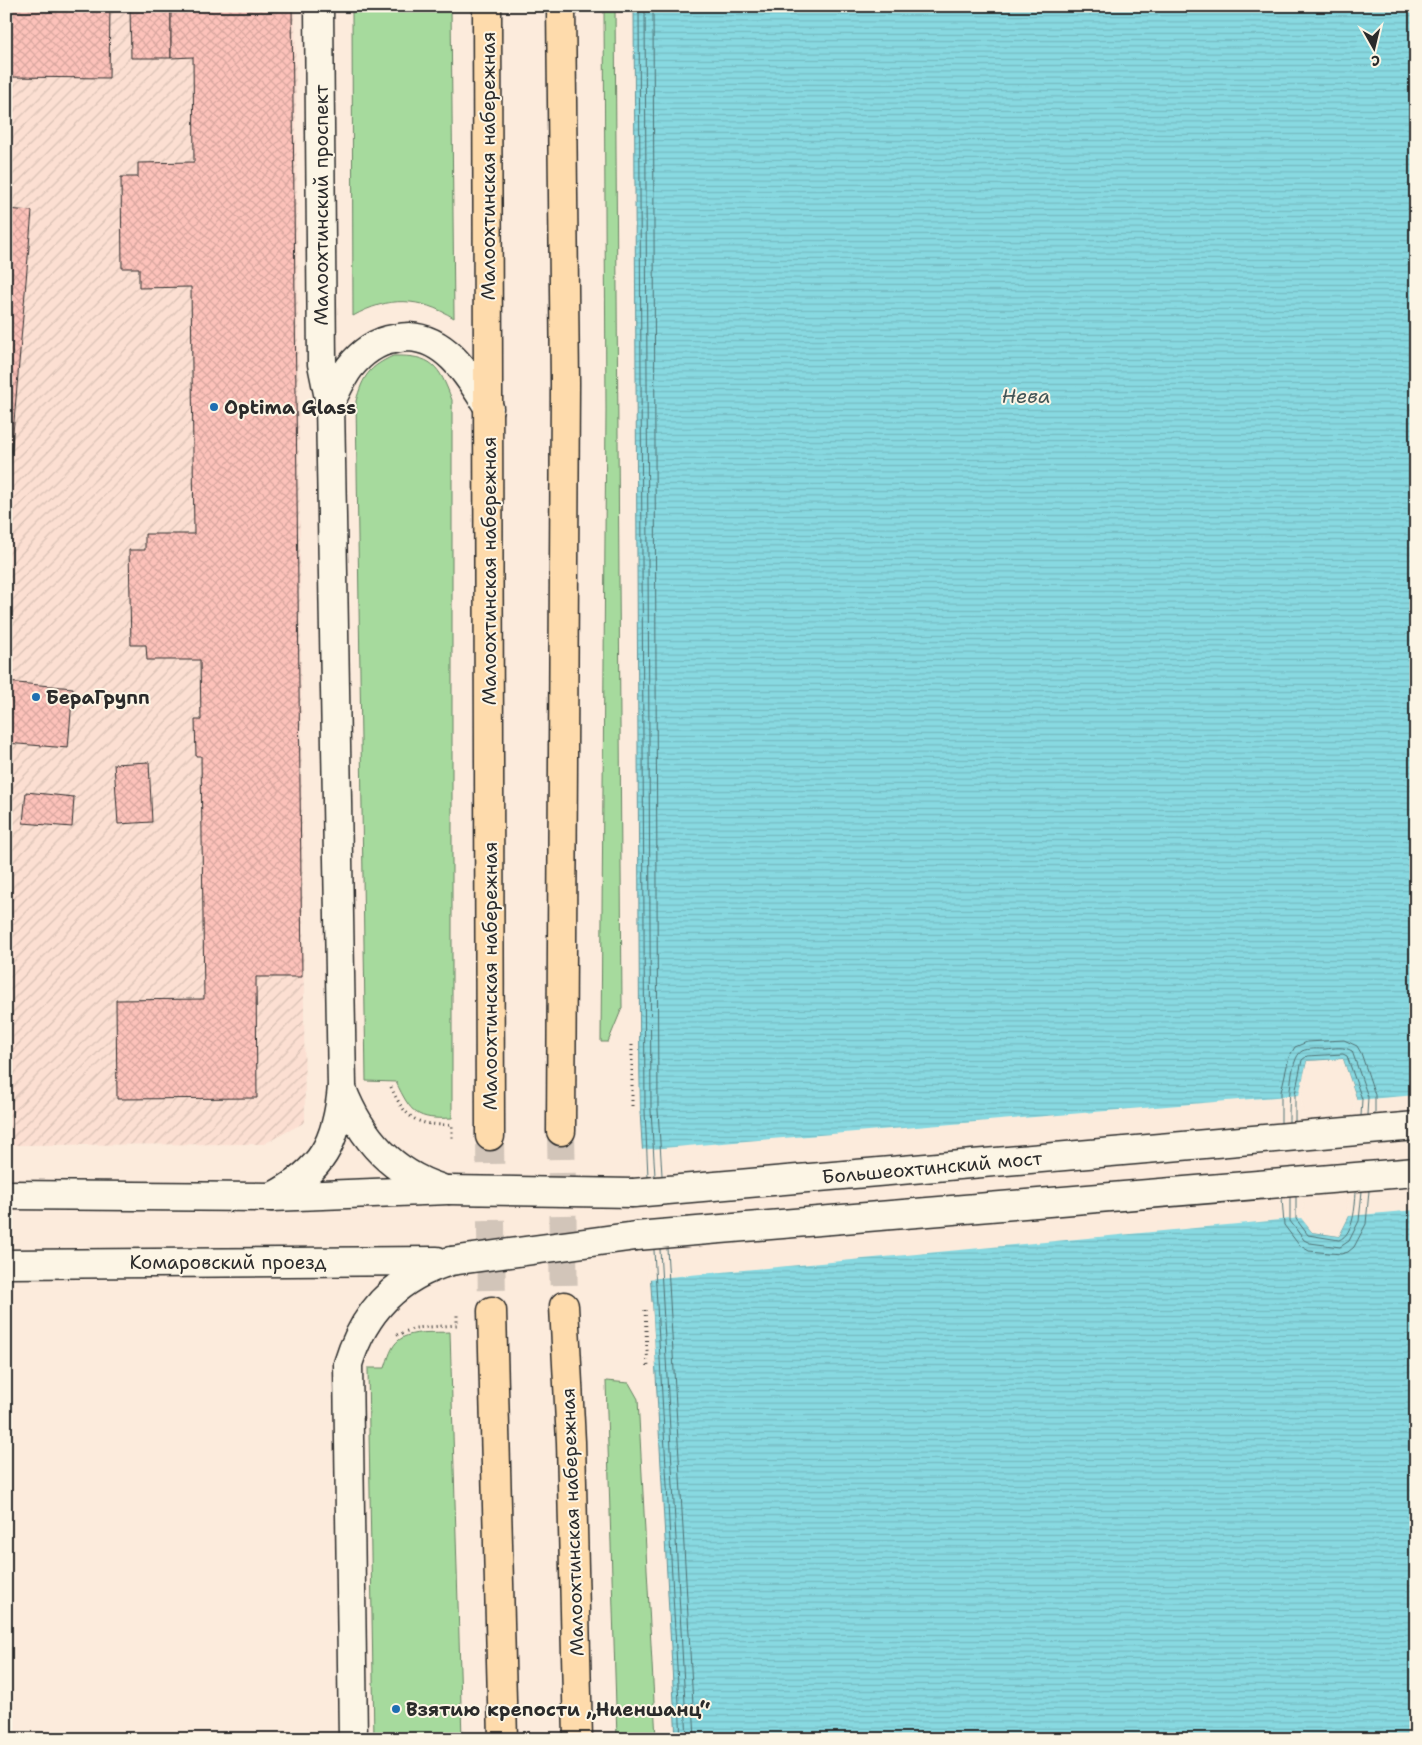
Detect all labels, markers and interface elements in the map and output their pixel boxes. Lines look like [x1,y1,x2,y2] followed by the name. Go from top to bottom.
[1350,22,1400,72] north arrow
[476,32,501,300] street label: Малоохтинская набережная
[1370,51,1381,70] text: С
[309,84,334,325] street label: Малоохтинский проспект
[1002,383,1050,409] water label: Нева
[224,395,356,420] place label: Optima Glass
[208,401,220,413] marker: Optima Glass
[477,437,502,705] street label: Малоохтинская набережная
[46,685,150,710] place label: БераГрупп
[30,691,42,703] marker: БераГрупп
[478,842,503,1110] street label: Малоохтинская набережная
[821,1145,1043,1190] street label: Большеохтинский мост
[129,1250,327,1275] street label: Комаровский проезд
[555,1387,590,1657] street label: Малоохтинская набережная
[406,1697,711,1722] place label: Взятию крепости „Ниеншанц“
[390,1703,402,1715] marker: Взятию крепости „Ниеншанц“

